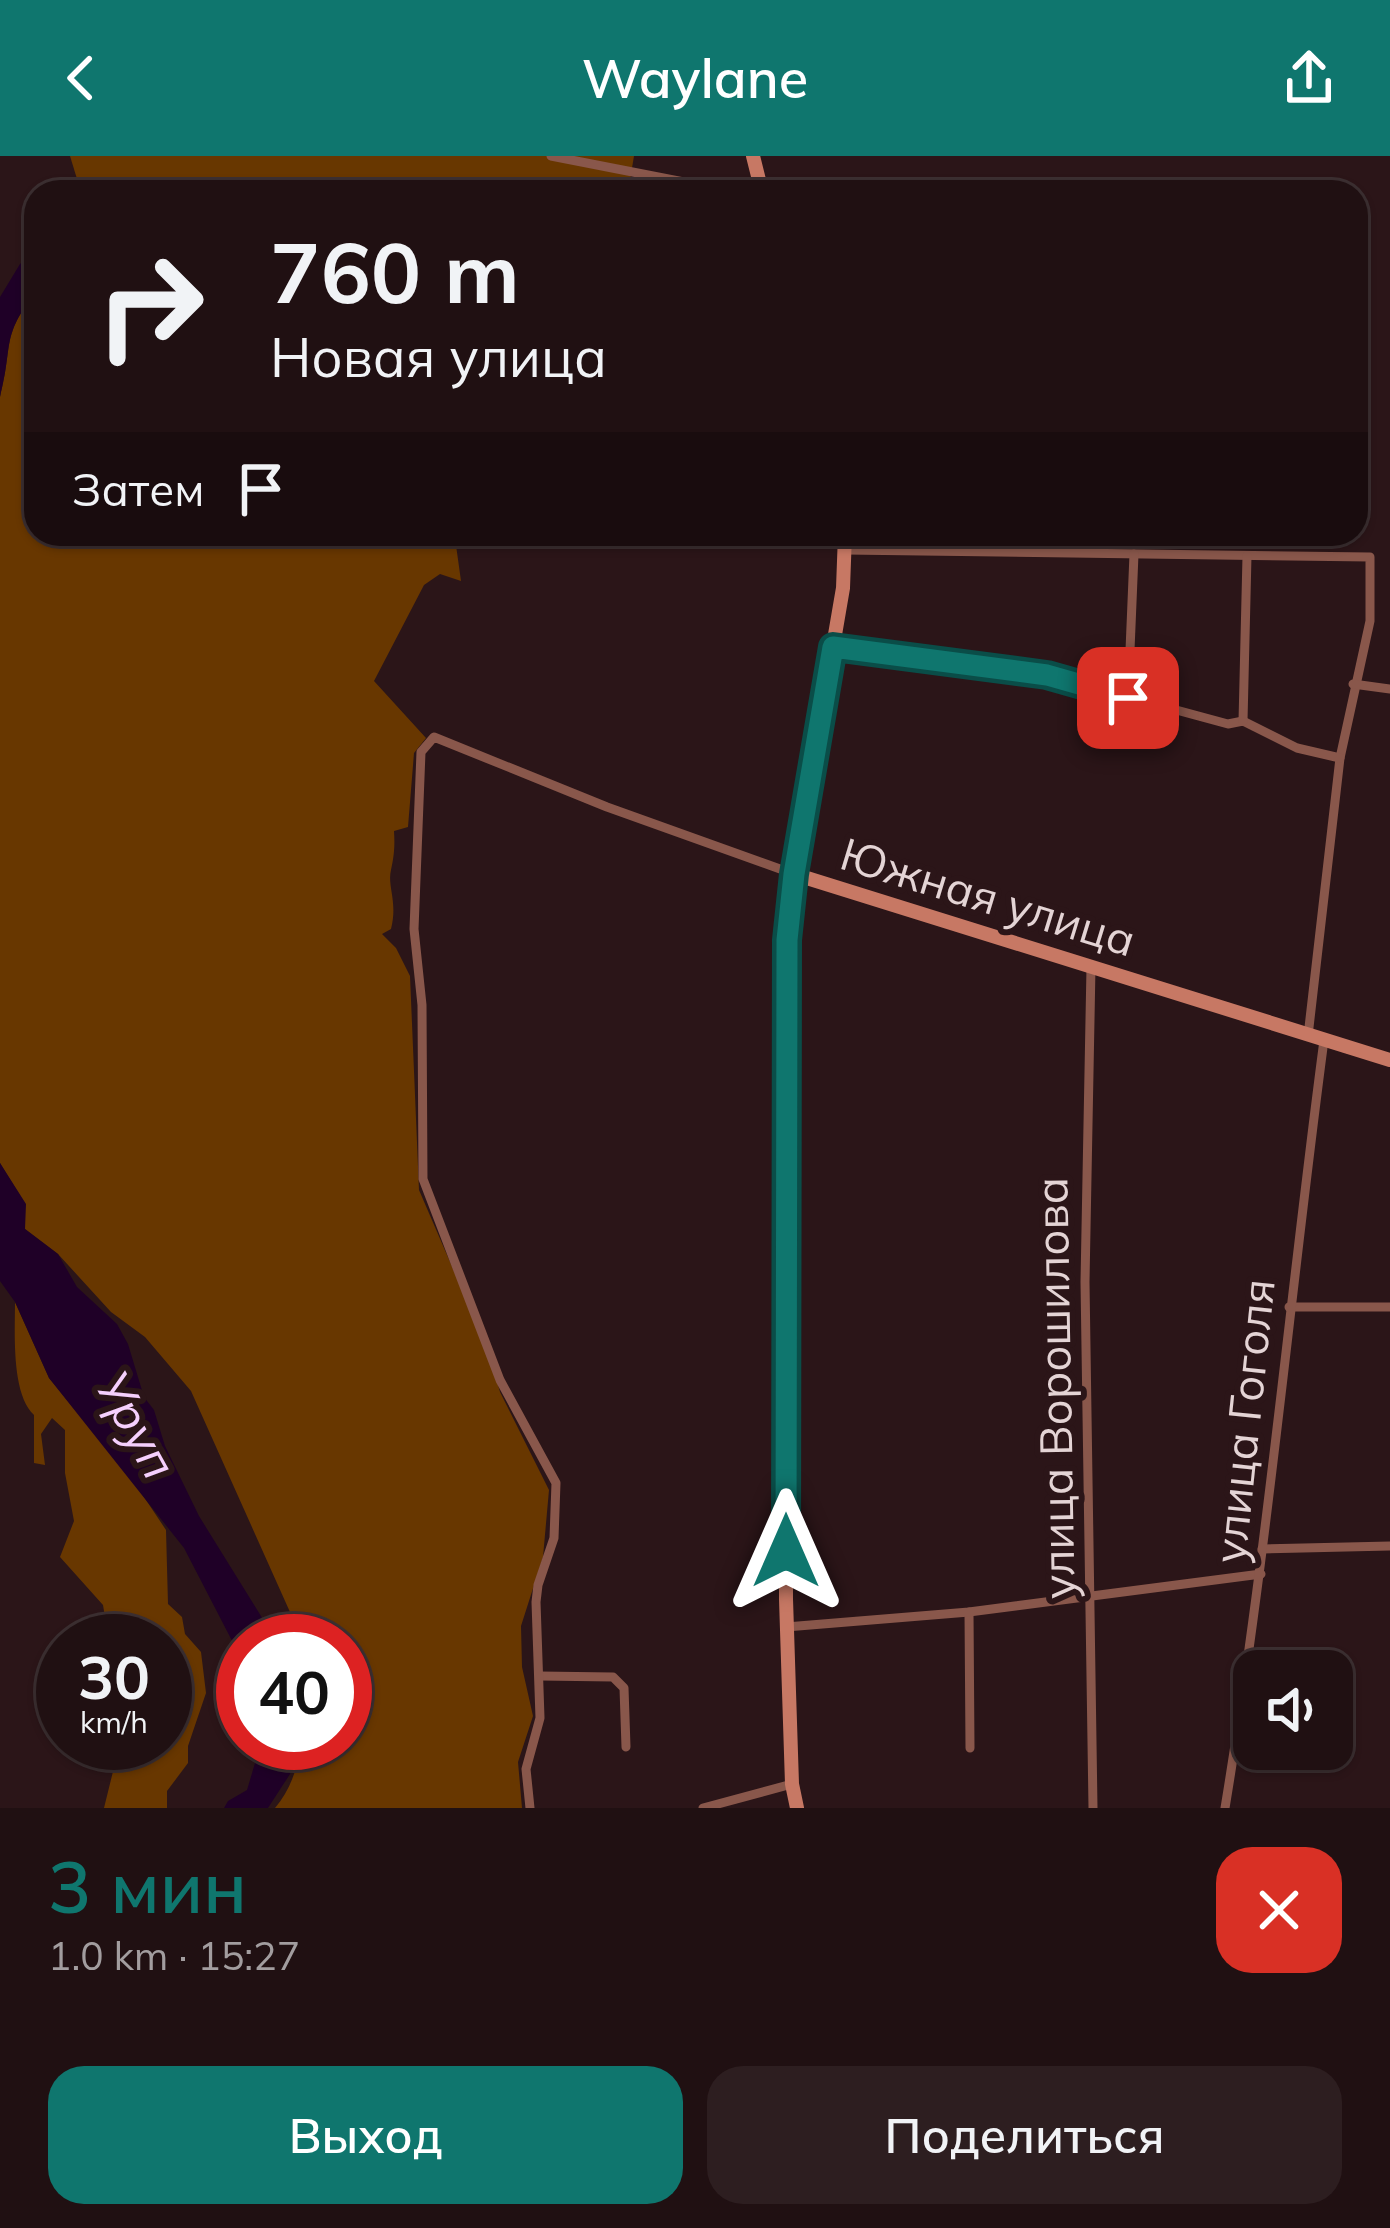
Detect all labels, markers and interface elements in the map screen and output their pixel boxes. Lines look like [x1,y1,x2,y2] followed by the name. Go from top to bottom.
[582,44,808,112] text: Waylane
[48,45,114,111] icon: back
[1276,45,1342,111] icon: share
[270,219,520,324] text: 760 m
[72,228,228,384] icon: right
[270,323,607,391] text: Новая улица
[228,456,294,522] icon: arrive
[72,461,204,517] text: Затем
[1077,647,1179,749] pin
[1095,665,1161,731] icon: arrive
[834,825,1142,967] street label: Южная улица
[1022,1177,1086,1599] street label: улица Ворошилова
[1200,1276,1286,1566] street label: улица Гоголя
[83,1361,190,1488] water label: Уруп
[723,1488,849,1614] position arrow
[216,1614,372,1770] speed limit sign: 40
[78,1639,150,1714] text: 30
[1233,1650,1353,1770] map controls
[1233,1650,1353,1770] button: sound
[80,1703,148,1741] text: km/h
[48,1841,247,1931] text: 3 мин
[1216,1847,1342,1973] button: close
[48,1931,300,1980] text: 1.0 km · 15:27
[48,2066,683,2204] button: Выход
[707,2066,1342,2204] button: Поделиться

